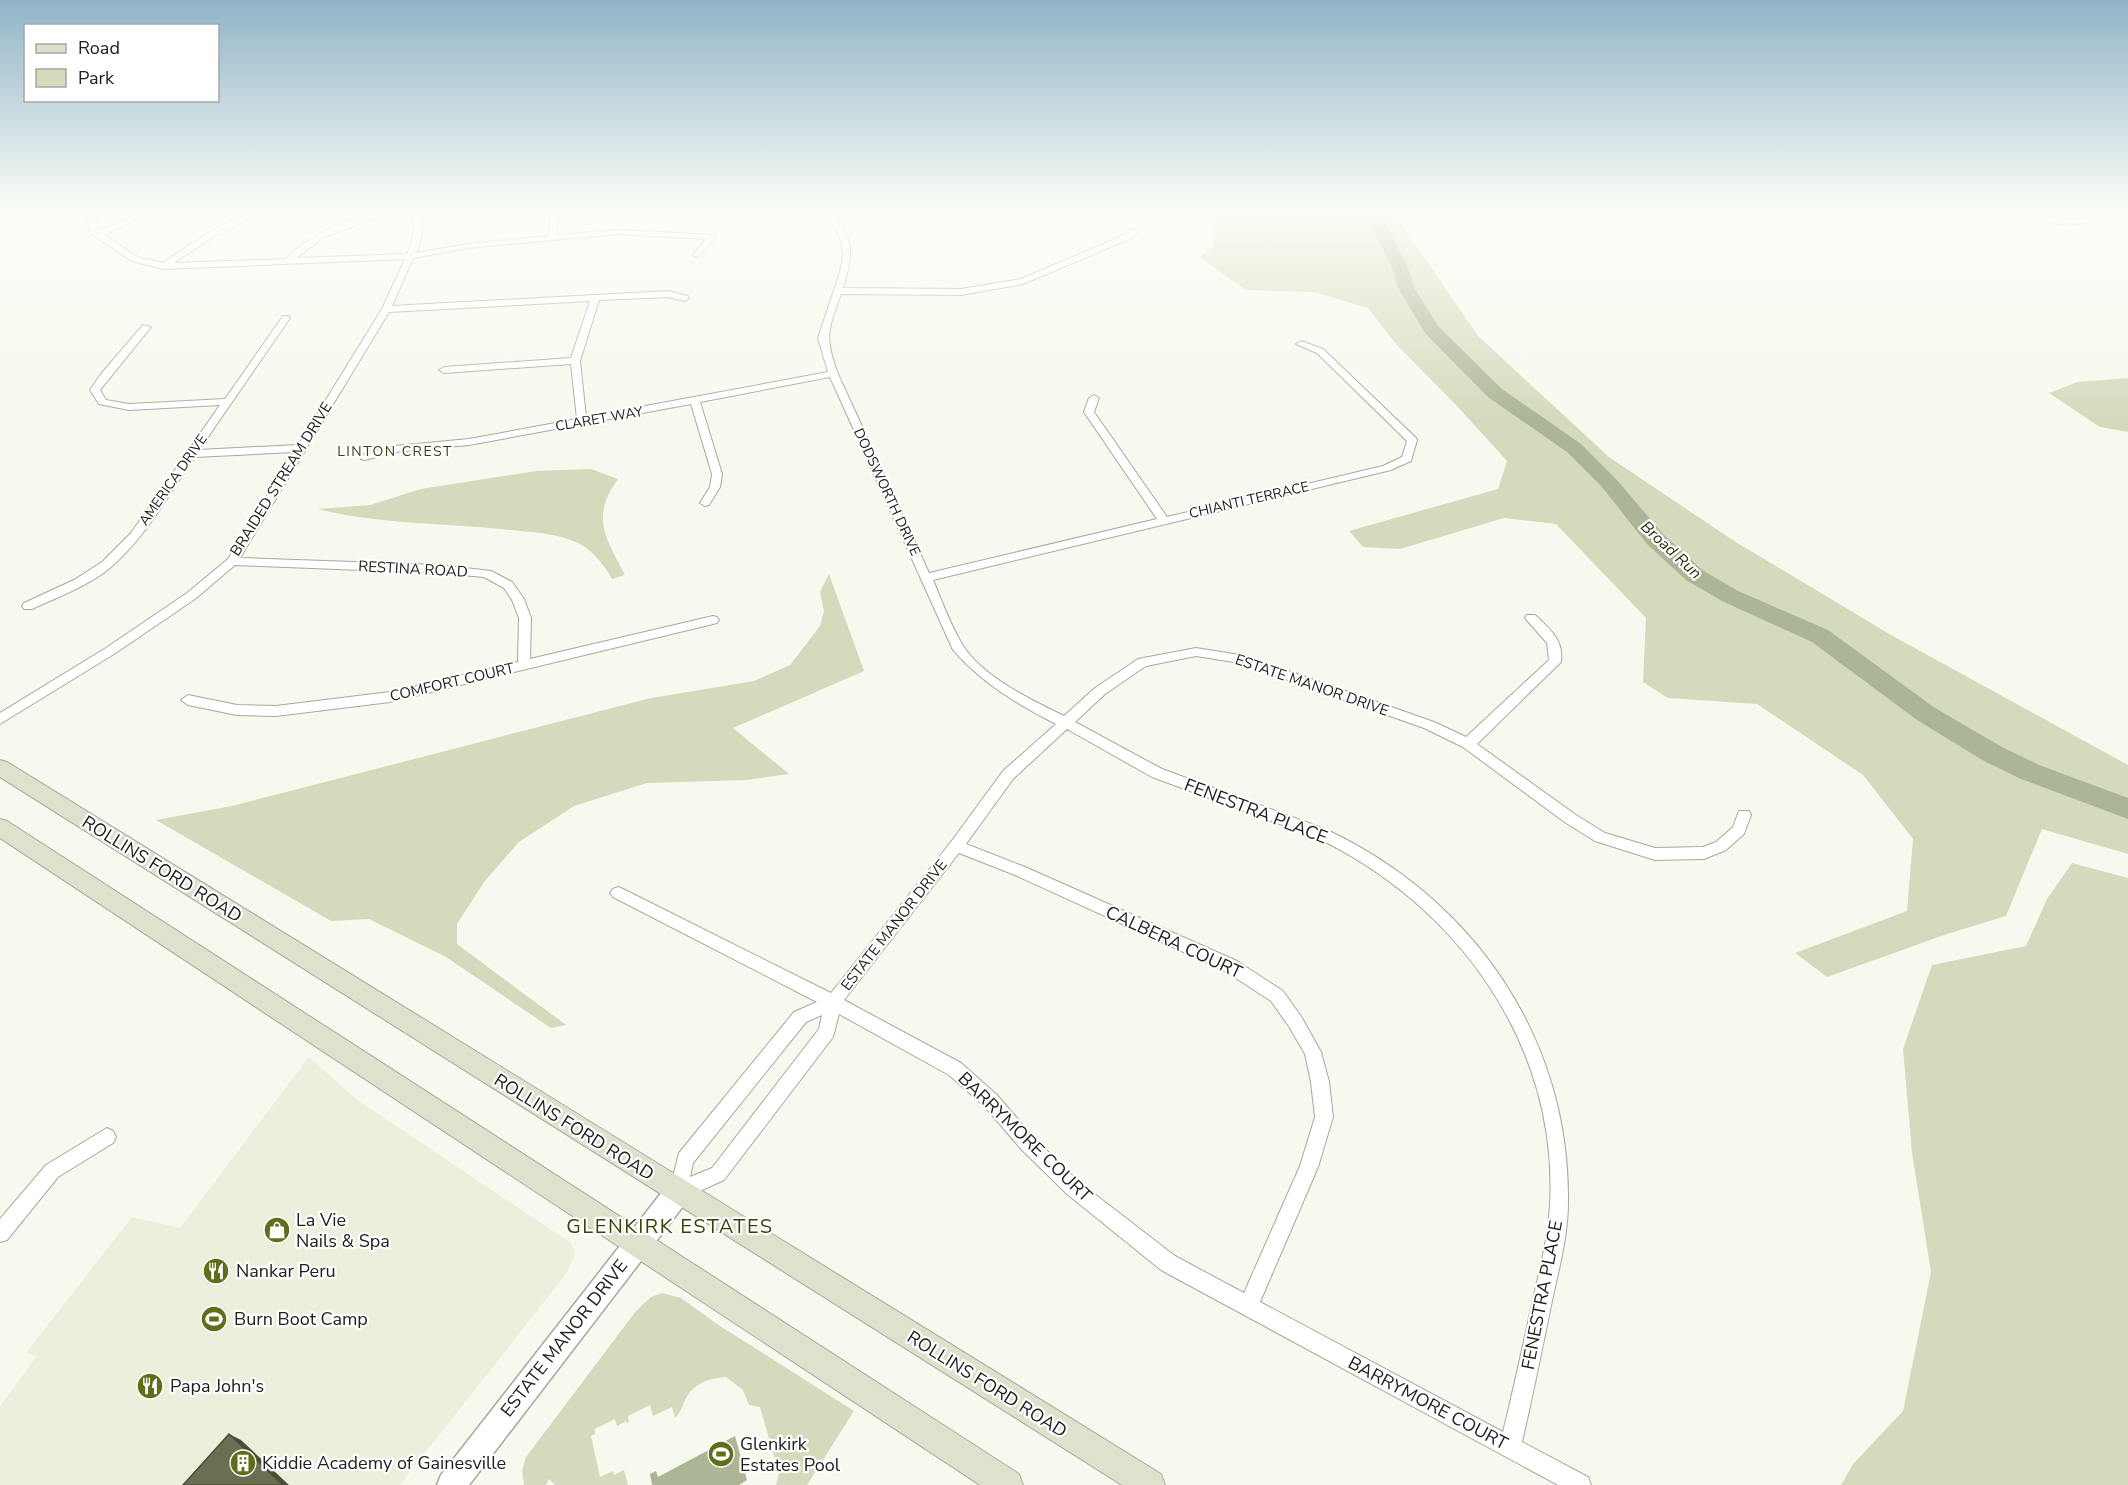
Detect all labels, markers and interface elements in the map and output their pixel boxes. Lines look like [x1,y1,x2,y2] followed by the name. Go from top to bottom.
[24,24,219,102] legend
[78,36,120,60] text: Road
[78,66,115,90] text: Park
[225,398,337,560] street label: BRAIDED STREAM DRIVE
[554,402,645,436] street label: CLARET WAY
[849,425,925,559] street label: DODSWORTH DRIVE
[134,431,212,529] street label: AMERICA DRIVE
[337,442,453,461] district label: LINTON CREST
[1187,477,1311,523] street label: CHIANTI TERRACE
[1636,516,1706,584] water label: Broad Run
[358,556,468,582] street label: RESTINA ROAD
[1233,649,1391,721] street label: ESTATE MANOR DRIVE
[388,658,516,706] street label: COMFORT COURT
[1181,773,1331,849] street label: FENESTRA PLACE
[77,810,247,928] street label: ROLLINS FORD ROAD
[836,855,952,995] street label: ESTATE MANOR DRIVE
[1102,900,1246,984] street label: CALBERA COURT
[953,1067,1097,1207] street label: BARRYMORE COURT
[489,1068,659,1186] street label: ROLLINS FORD ROAD
[296,1208,390,1253] place label: La Vie Nails & Spa
[566,1213,774,1240] district label: GLENKIRK ESTATES
[262,1215,292,1245] shop icon: La Vie Nails & Spa
[1516,1218,1568,1372] street label: FENESTRA PLACE
[495,1254,633,1422] street label: ESTATE MANOR DRIVE
[201,1256,231,1286] restaurant icon: Nankar Peru
[236,1259,336,1283] place label: Nankar Peru
[199,1304,229,1334] sports icon: Burn Boot Camp
[234,1307,368,1331] place label: Burn Boot Camp
[902,1325,1072,1443] street label: ROLLINS FORD ROAD
[1344,1351,1512,1455] street label: BARRYMORE COURT
[135,1371,165,1401] restaurant icon: Papa John's
[170,1374,264,1398] place label: Papa John's
[740,1432,841,1477] place label: Glenkirk Estates Pool
[706,1439,736,1469] sports icon: Glenkirk Estates Pool
[228,1448,258,1478] building icon: Kiddie Academy of Gainesville
[262,1451,506,1475] place label: Kiddie Academy of Gainesville

